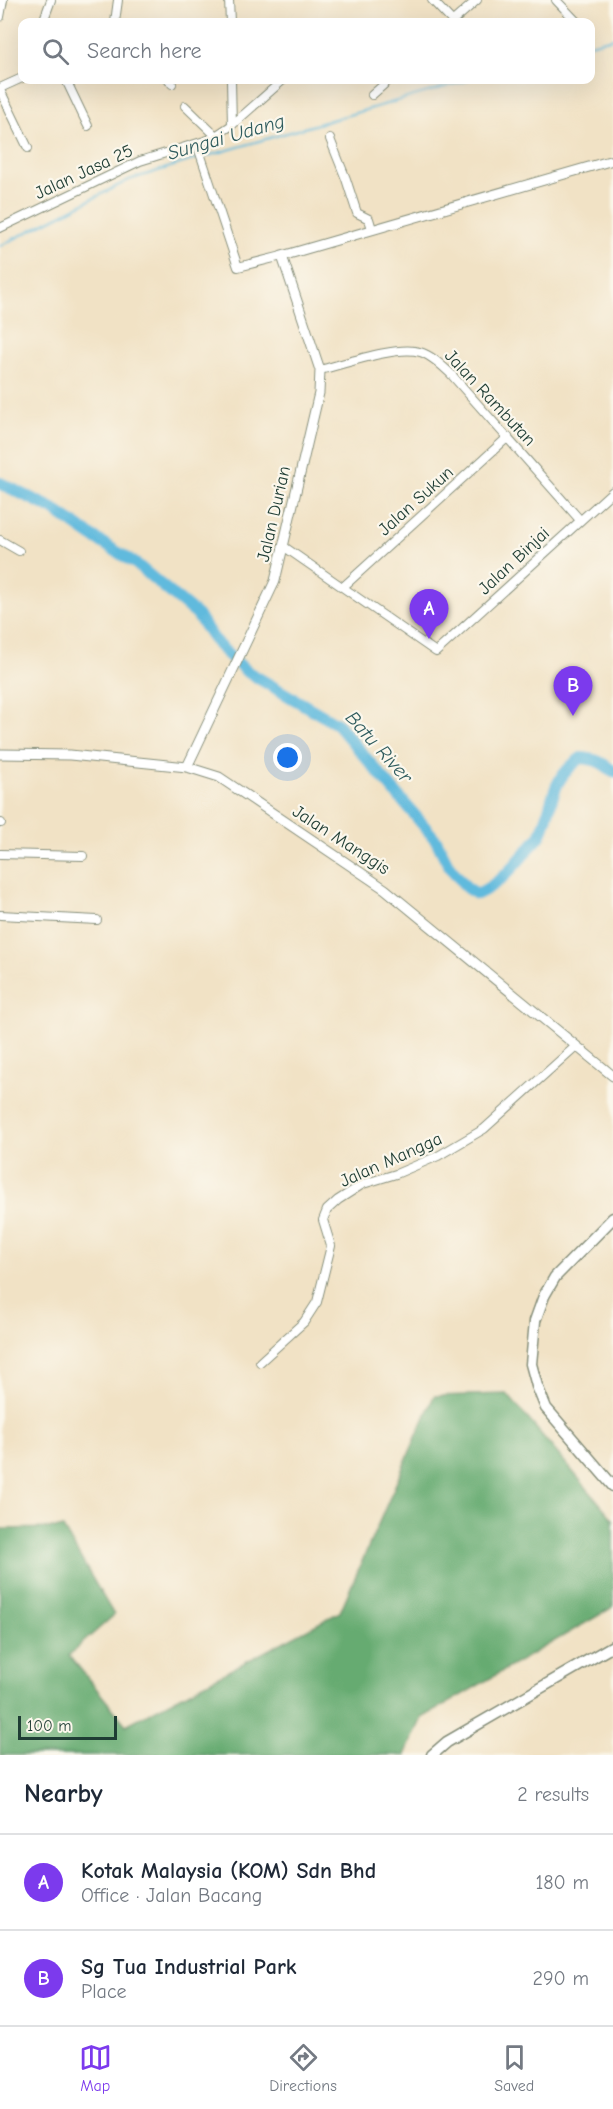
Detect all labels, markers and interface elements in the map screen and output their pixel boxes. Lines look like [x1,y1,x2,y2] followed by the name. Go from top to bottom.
[18,18,595,84] search box
[39,35,72,68] icon: search
[87,38,202,64] text: Search here
[165,109,287,165] water label: Sungai Udang
[31,140,137,204] street label: Jalan Jasa 25
[440,345,540,451] street label: Jalan Rambutan
[374,462,458,540] street label: Jalan Sukun
[253,464,295,564] street label: Jalan Durian
[474,523,554,599] street label: Jalan Binjai
[410,590,448,639] pin: A
[554,666,592,716] pin: B
[341,706,418,789] water label: Batu River
[273,743,302,772] your location
[288,801,394,879] street label: Jalan Manggis
[337,1128,445,1192] street label: Jalan Mangga
[18,1713,117,1740] scale bar
[27,1717,71,1735] text: 100 m
[24,1779,103,1809] text: Nearby
[517,1783,589,1806] text: 2 results
[81,1858,376,1884] text: Kotak Malaysia (KOM) Sdn Bhd
[38,1871,49,1894] text: A
[535,1871,589,1894] text: 180 m
[81,1884,262,1907] text: Office · Jalan Bacang
[81,1954,296,1980] text: Sg Tua Industrial Park
[37,1967,50,1990] text: B
[533,1967,589,1990] text: 290 m
[81,1980,127,2003] text: Place
[79,2041,112,2095] tab: Map
[269,2041,337,2095] tab: Directions
[494,2041,534,2095] tab: Saved

